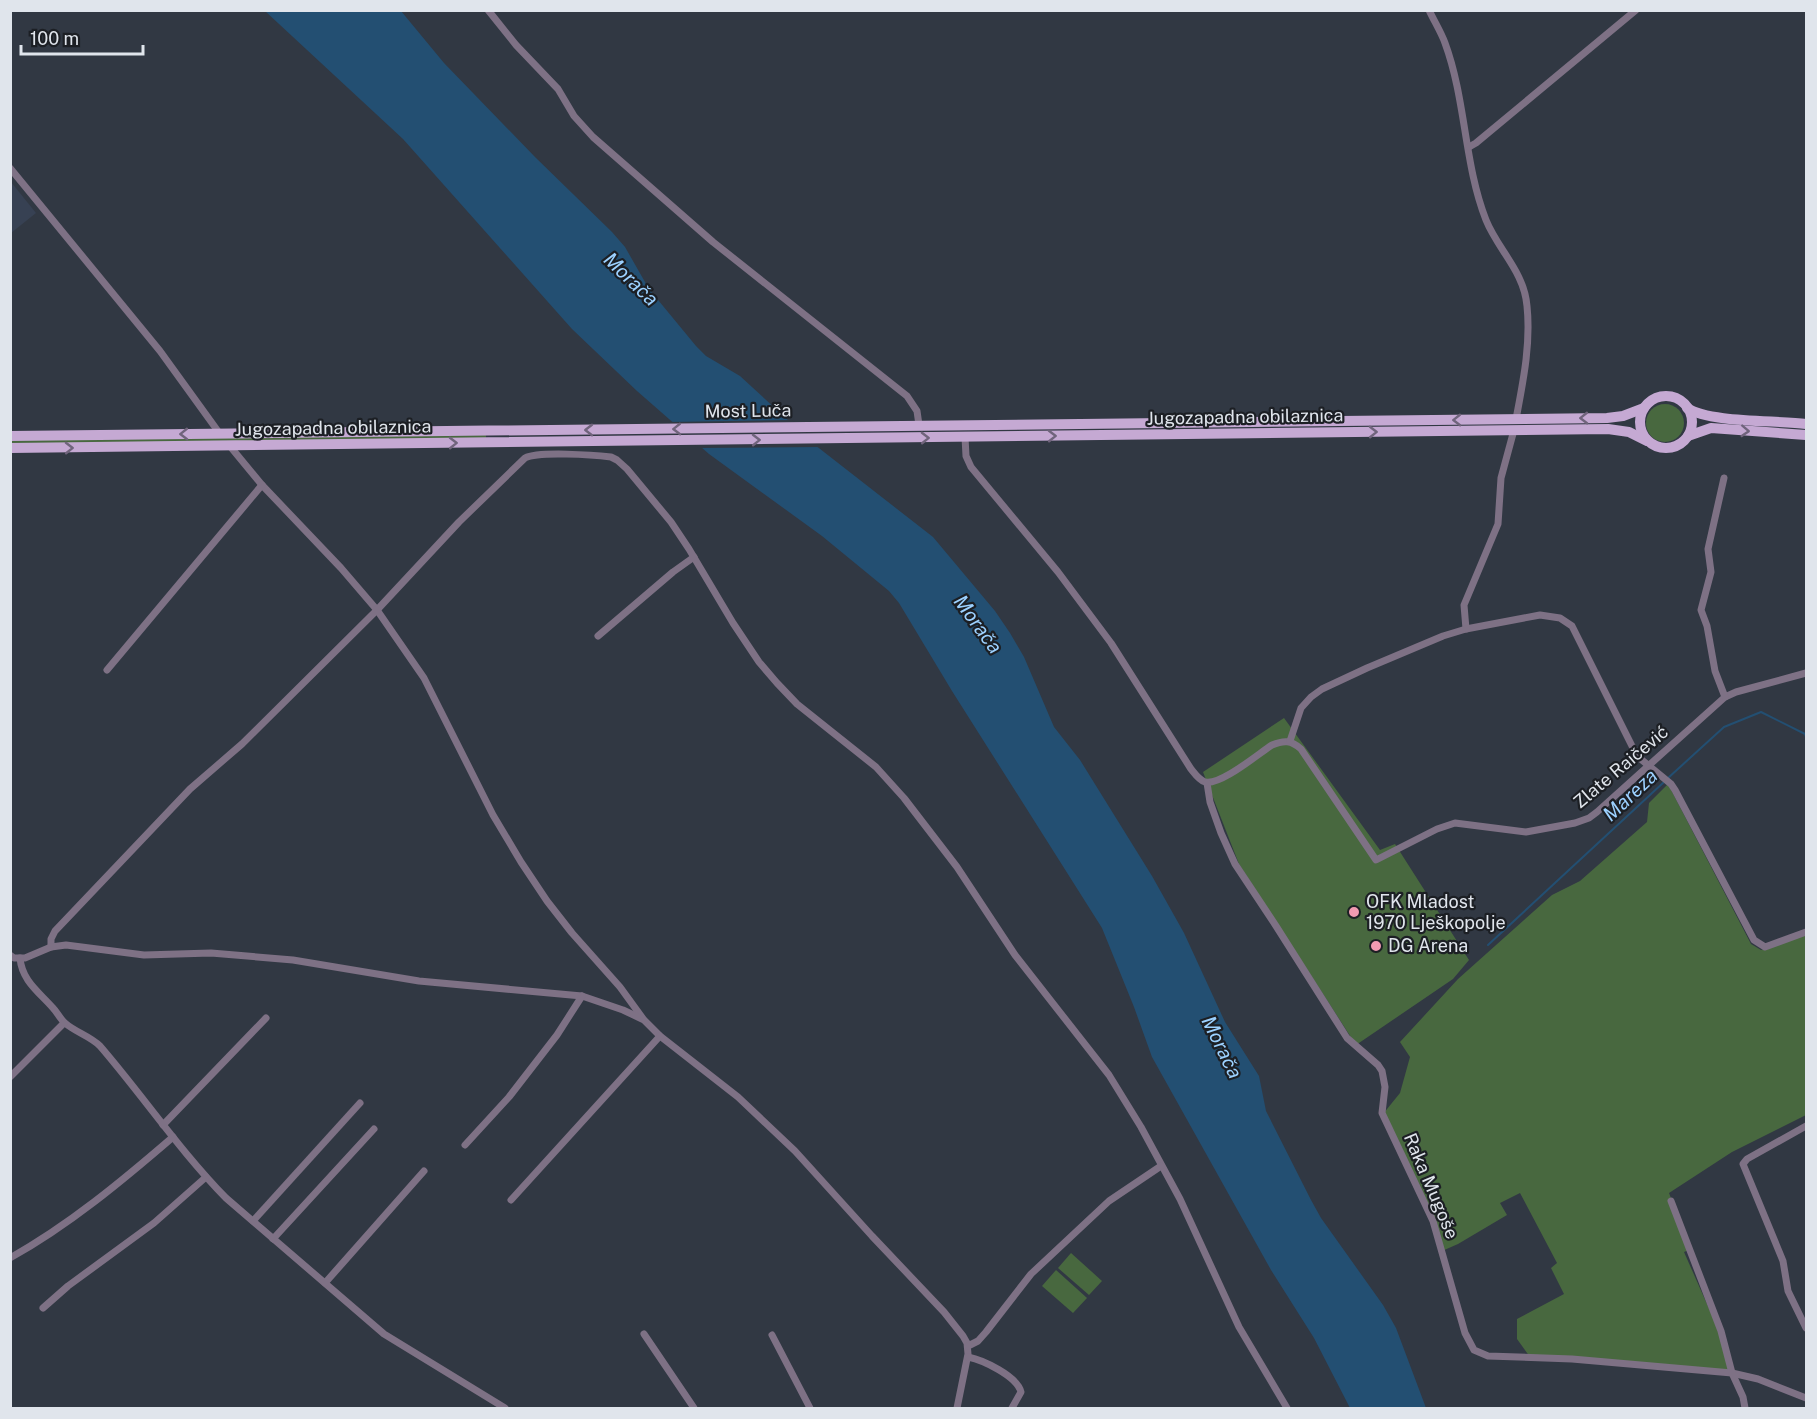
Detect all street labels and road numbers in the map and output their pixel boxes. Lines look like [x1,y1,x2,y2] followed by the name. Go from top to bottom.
[704,399,792,422] street label: Most Luča
[1146,404,1344,429] street label: Jugozapadna obilaznica
[234,415,432,440] street label: Jugozapadna obilaznica
[1569,721,1672,812] street label: Zlate Raičević
[1400,1130,1463,1242] street label: Raka Mugoše

